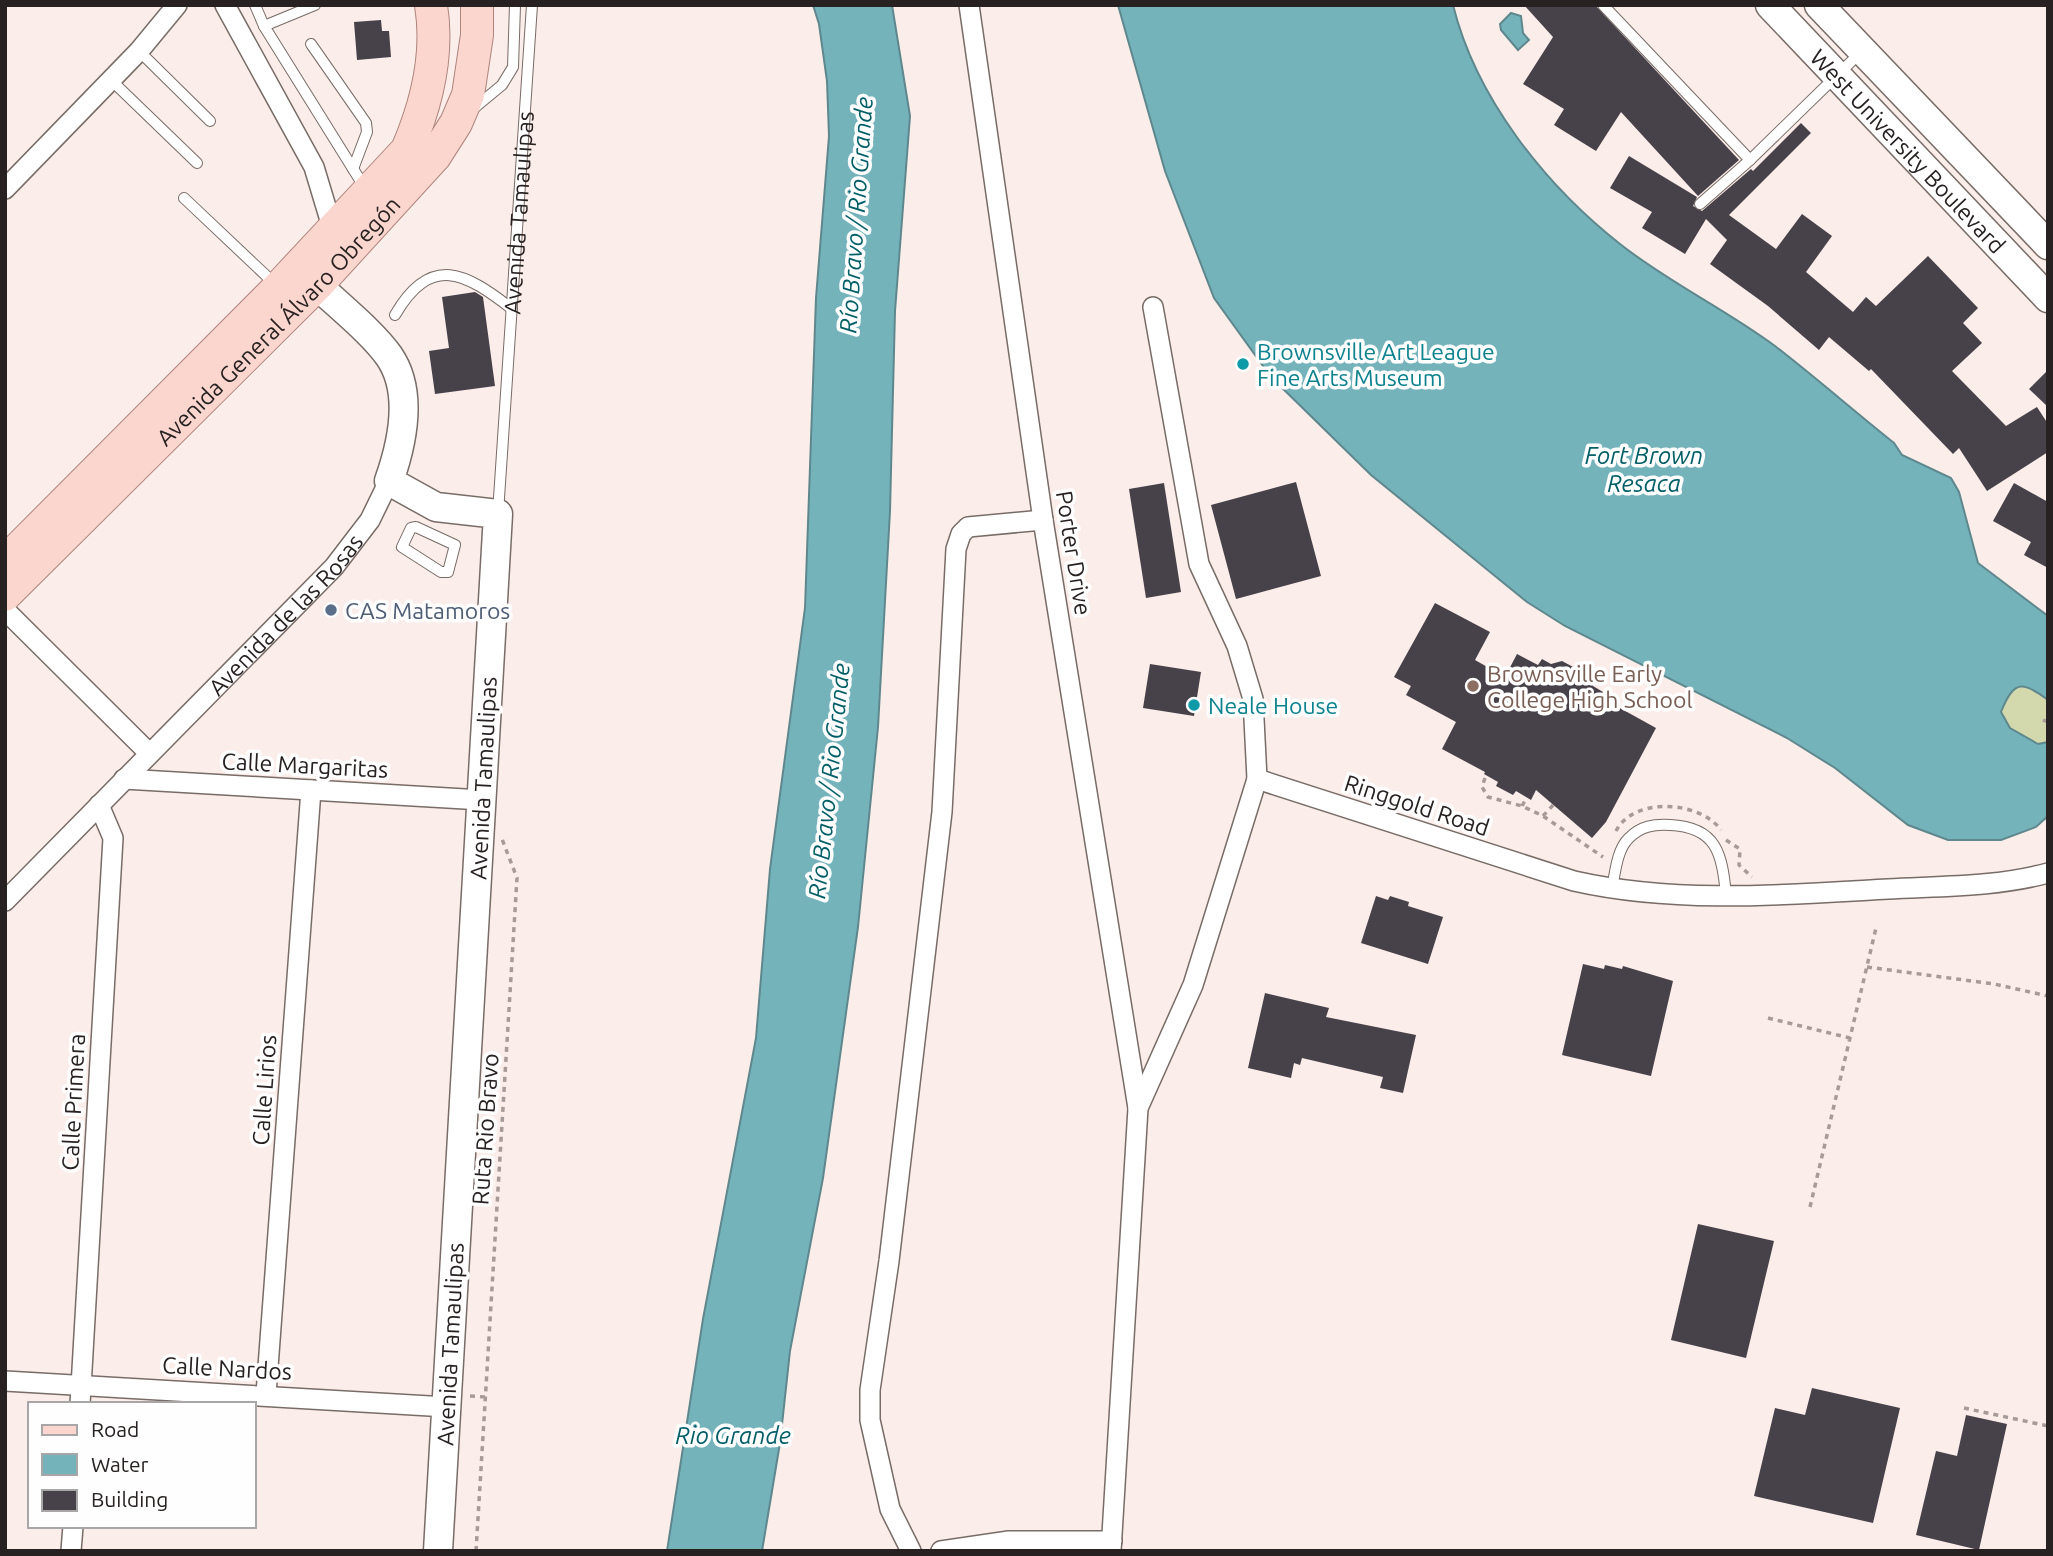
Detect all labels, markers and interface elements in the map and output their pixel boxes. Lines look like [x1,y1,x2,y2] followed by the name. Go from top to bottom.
[1806,44,2011,258] street label: West University Boulevard
[834,96,878,334] water label: Río Bravo / Rio Grande
[499,110,537,315] street label: Avenida Tamaulipas
[151,191,404,450] street label: Avenida General Álvaro Obregón
[1257,339,1495,390] place label: Brownsville Art League Fine Arts Museum
[1235,356,1251,372] marker: Brownsville Art League Fine Arts Museum
[1585,442,1703,497] water label: Fort Brown Resaca
[1052,489,1096,617] street label: Porter Drive
[203,529,367,700] street label: Avenida de las Rosas
[345,598,510,623] place label: CAS Matamoros
[323,602,339,618] marker: CAS Matamoros
[1487,661,1693,712] place label: Brownsville Early College High School
[803,662,855,900] water label: Río Bravo / Rio Grande
[465,676,501,880] street label: Avenida Tamaulipas
[1465,678,1481,694] marker: Brownsville Early College High School
[1208,693,1338,718] place label: Neale House
[1186,697,1202,713] marker: Neale House
[221,748,389,782] street label: Calle Margaritas
[1341,770,1493,840] street label: Ringgold Road
[57,1033,89,1171] street label: Calle Primera
[248,1034,280,1146] street label: Calle Lirios
[467,1052,503,1206] street label: Ruta Rio Bravo
[432,1242,468,1446] street label: Avenida Tamaulipas
[162,1352,292,1384] street label: Calle Nardos
[28,1402,256,1528] legend
[91,1417,139,1441] text: Road
[675,1422,791,1449] water label: Rio Grande
[91,1452,149,1476] text: Water
[91,1487,168,1511] text: Building

